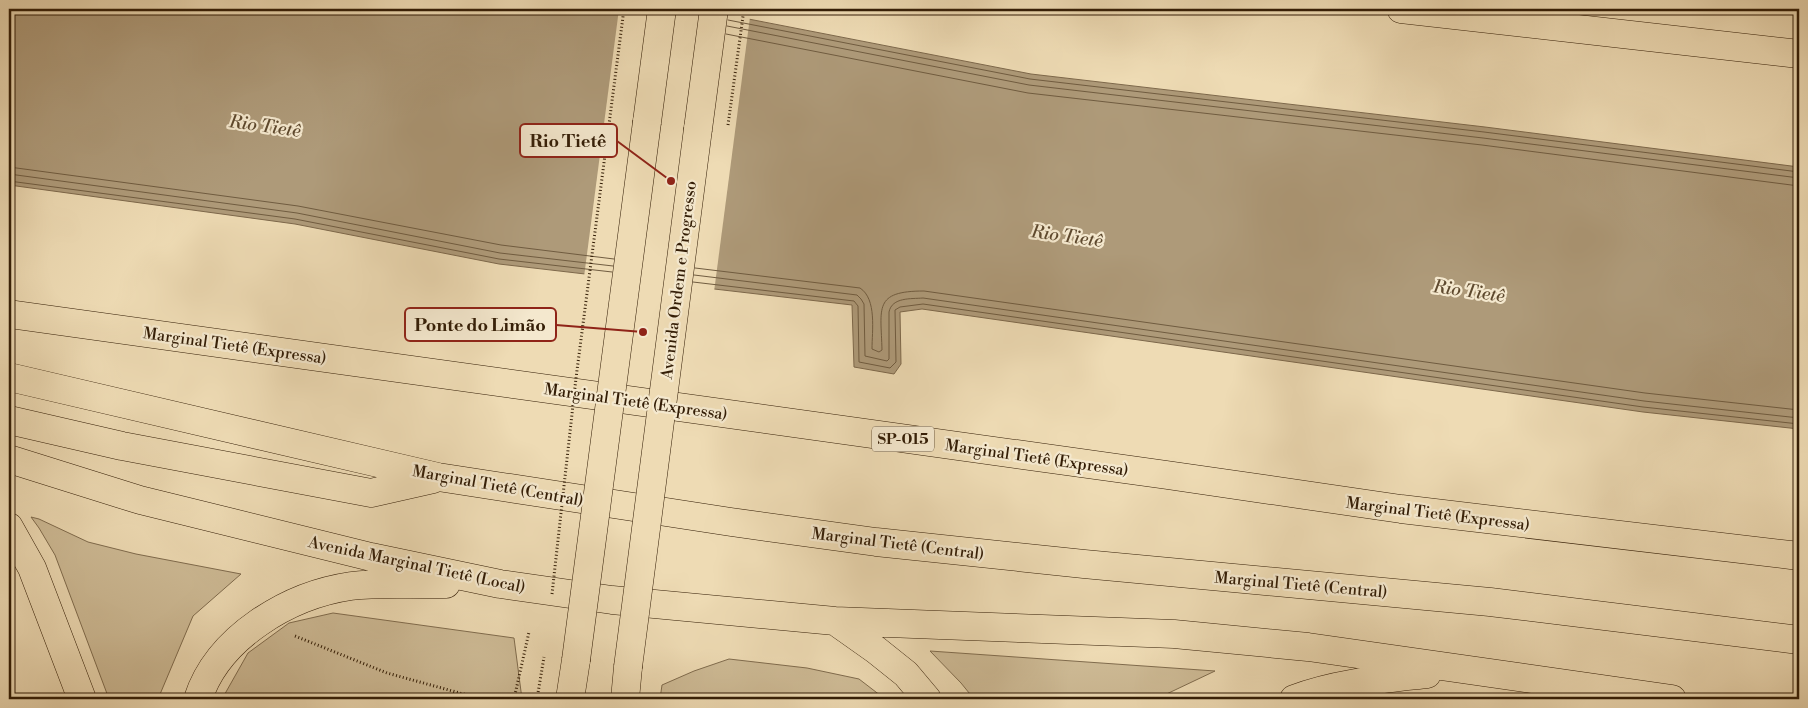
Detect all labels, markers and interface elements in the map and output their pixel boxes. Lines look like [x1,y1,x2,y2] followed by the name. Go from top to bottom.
[227,110,303,143] water label: Rio Tietê
[520,124,617,157] callout: Rio Tietê
[529,130,607,153] text: Rio Tietê
[657,180,701,381] street label: Avenida Ordem e Progresso
[1029,220,1105,253] water label: Rio Tietê
[1431,275,1507,308] water label: Rio Tietê
[405,308,556,341] callout: Ponte do Limão
[414,314,546,337] text: Ponte do Limão
[142,323,328,369] street label: Marginal Tietê (Expressa)
[543,379,729,425] street label: Marginal Tietê (Expressa)
[872,426,934,452] road number: SP-015
[944,435,1130,481] street label: Marginal Tietê (Expressa)
[411,461,585,511] street label: Marginal Tietê (Central)
[1345,493,1531,535] street label: Marginal Tietê (Expressa)
[811,523,985,564] street label: Marginal Tietê (Central)
[305,532,527,598] street label: Avenida Marginal Tietê (Local)
[1214,567,1388,603] street label: Marginal Tietê (Central)

